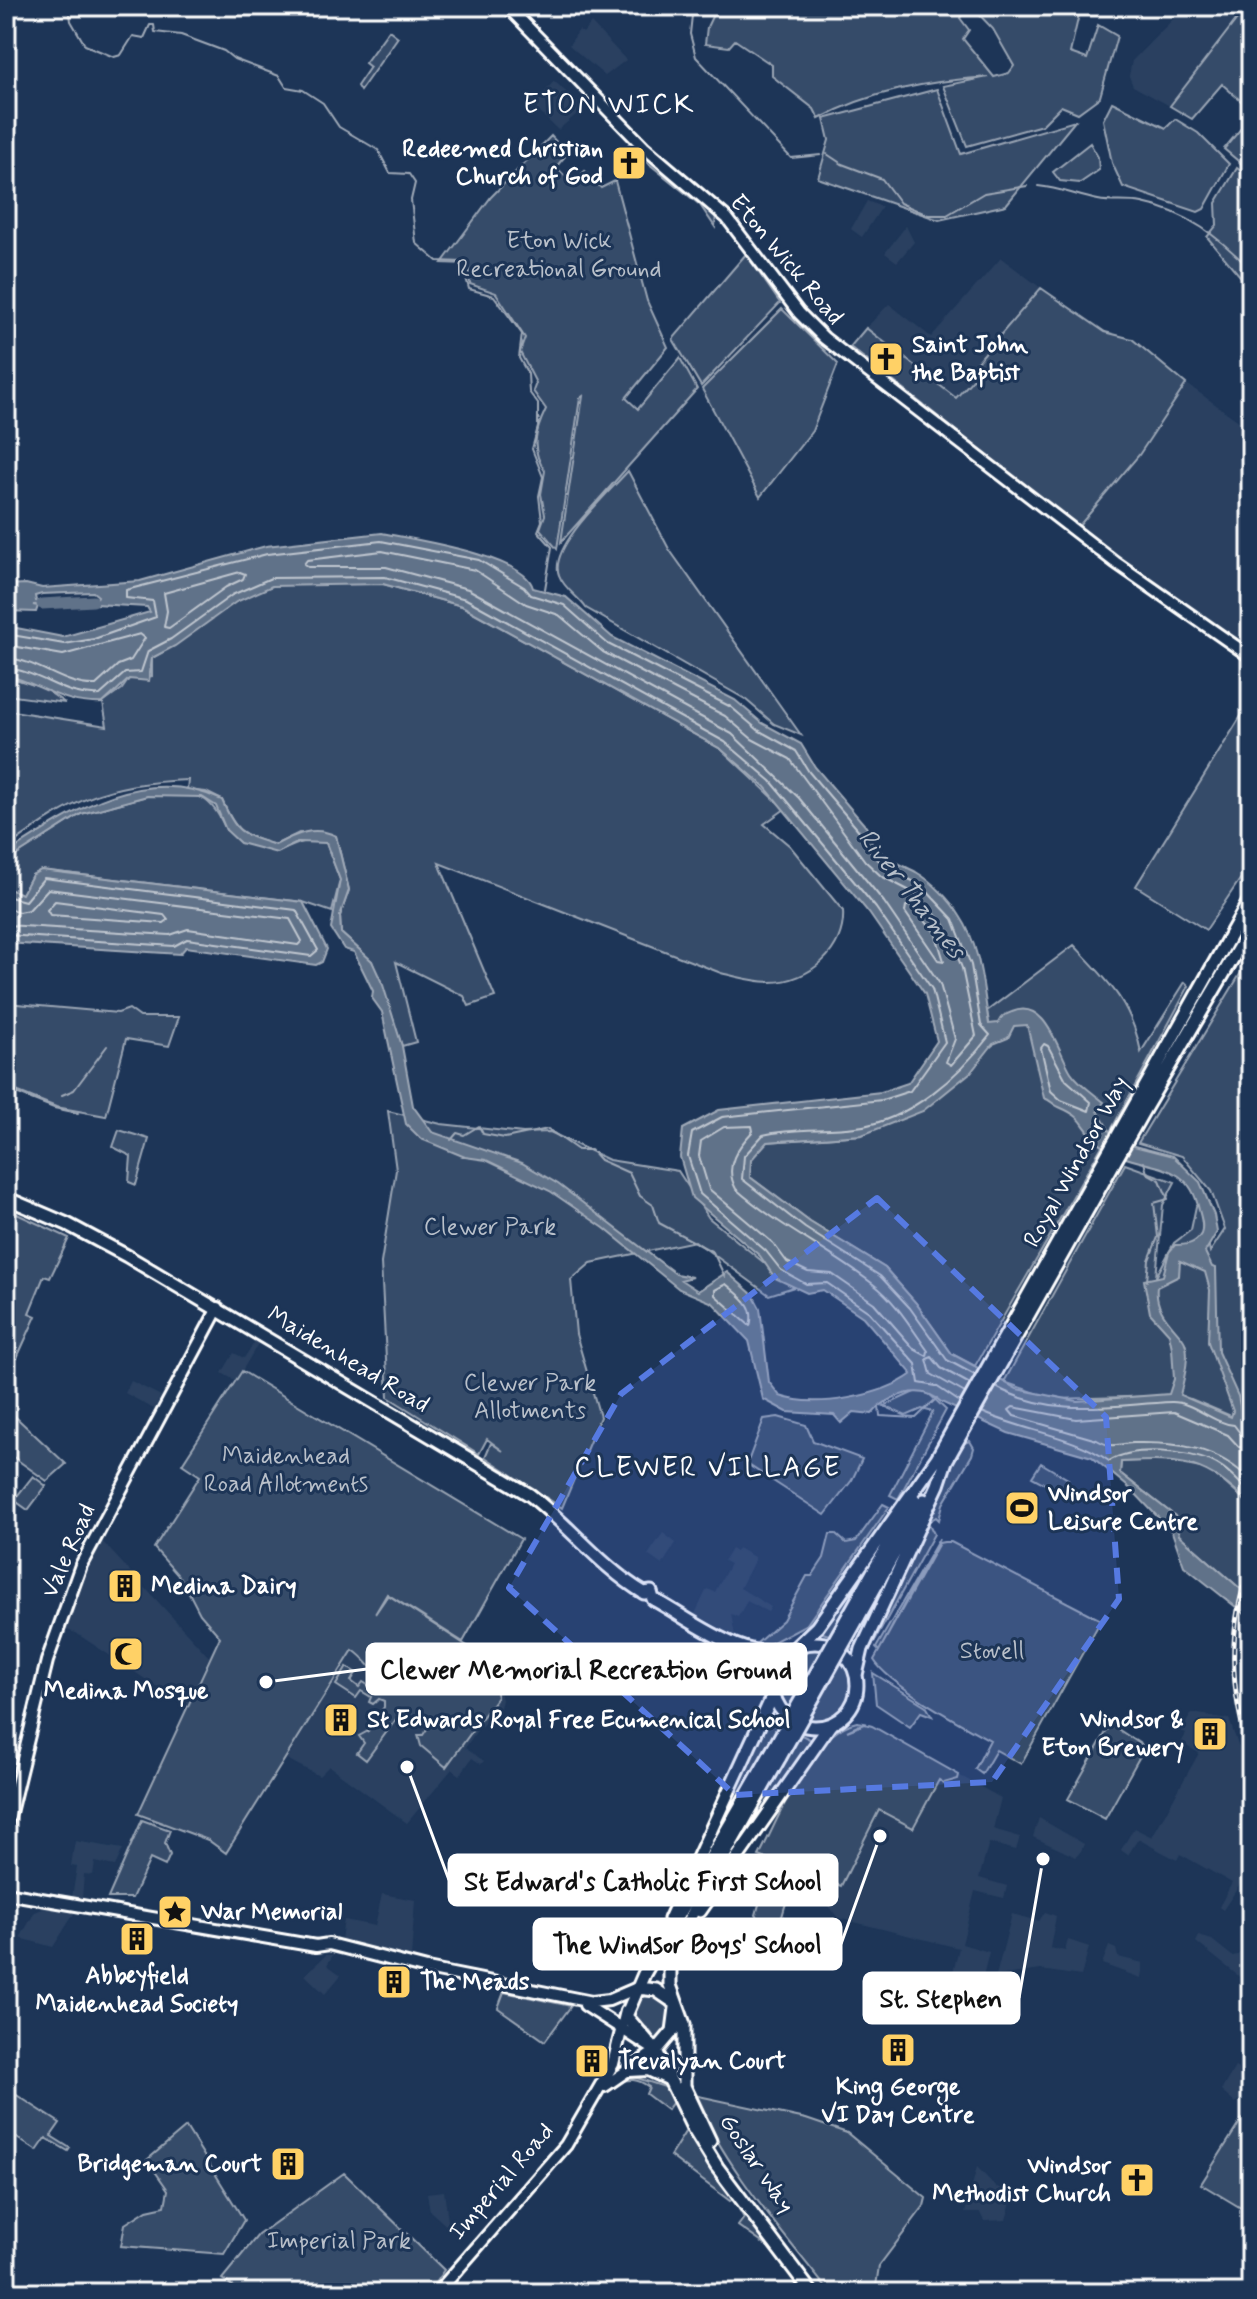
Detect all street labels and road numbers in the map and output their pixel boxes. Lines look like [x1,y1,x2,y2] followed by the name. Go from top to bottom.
[722,188,850,332] street label: Eton Wick Road
[1017,1071,1137,1253] street label: Royal Windsor Way
[261,1299,435,1421] street label: Maidenhead Road
[35,1499,103,1603] street label: Vale Road
[711,2108,801,2220] street label: Goslar Way
[443,2117,561,2247] street label: Imperial Road

